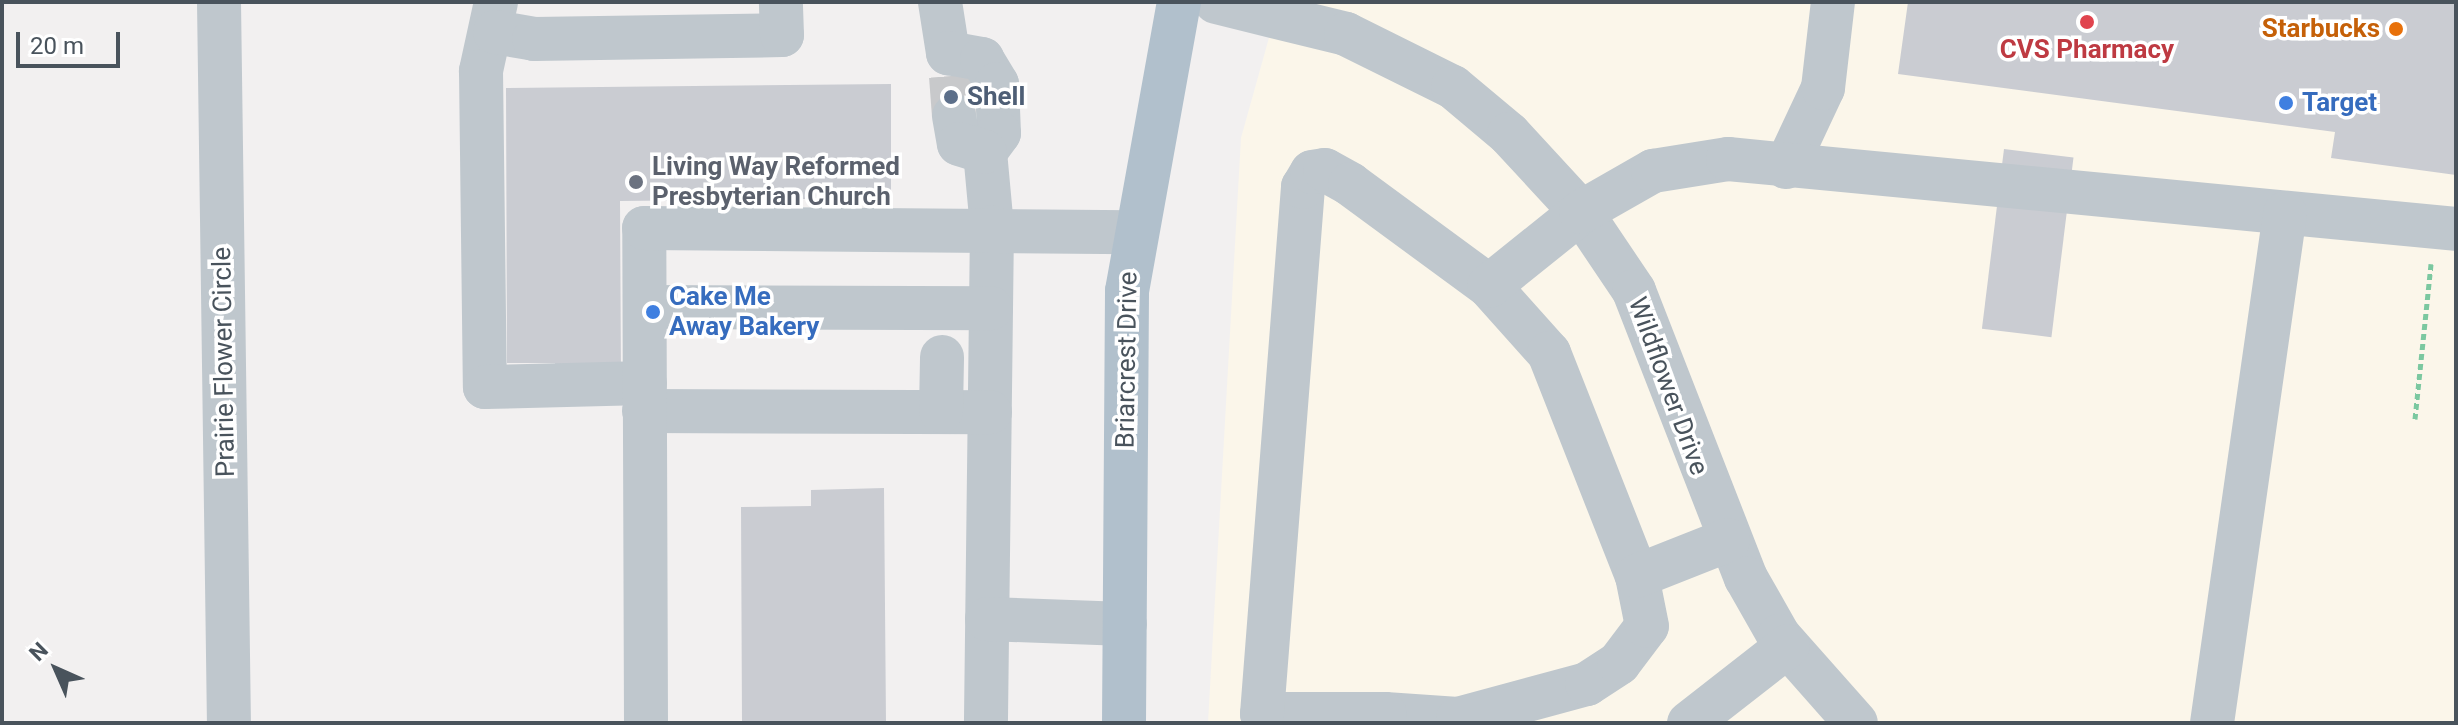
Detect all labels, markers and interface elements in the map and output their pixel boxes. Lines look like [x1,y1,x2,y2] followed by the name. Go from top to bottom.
[2078,13,2096,31] marker: CVS Pharmacy
[2262,13,2380,45] place label: Starbucks
[20,16,124,66] scale bar
[2387,20,2405,38] marker: Starbucks
[30,32,84,60] text: 20 m
[2000,34,2174,66] place label: CVS Pharmacy
[967,81,1025,113] place label: Shell
[2302,87,2377,119] place label: Target
[942,88,960,106] marker: Shell
[2277,94,2295,112] marker: Target
[652,151,900,212] place label: Living Way Reformed Presbyterian Church
[627,173,645,191] marker: Living Way Reformed Presbyterian Church
[206,247,242,477] street label: Prairie Flower Circle
[1110,271,1144,449] street label: Briarcrest Drive
[669,281,819,342] place label: Cake Me Away Bakery
[1621,293,1715,479] street label: Wildflower Drive
[644,303,662,321] marker: Cake Me Away Bakery
[16,629,96,709] north arrow
[24,637,53,666] text: N

